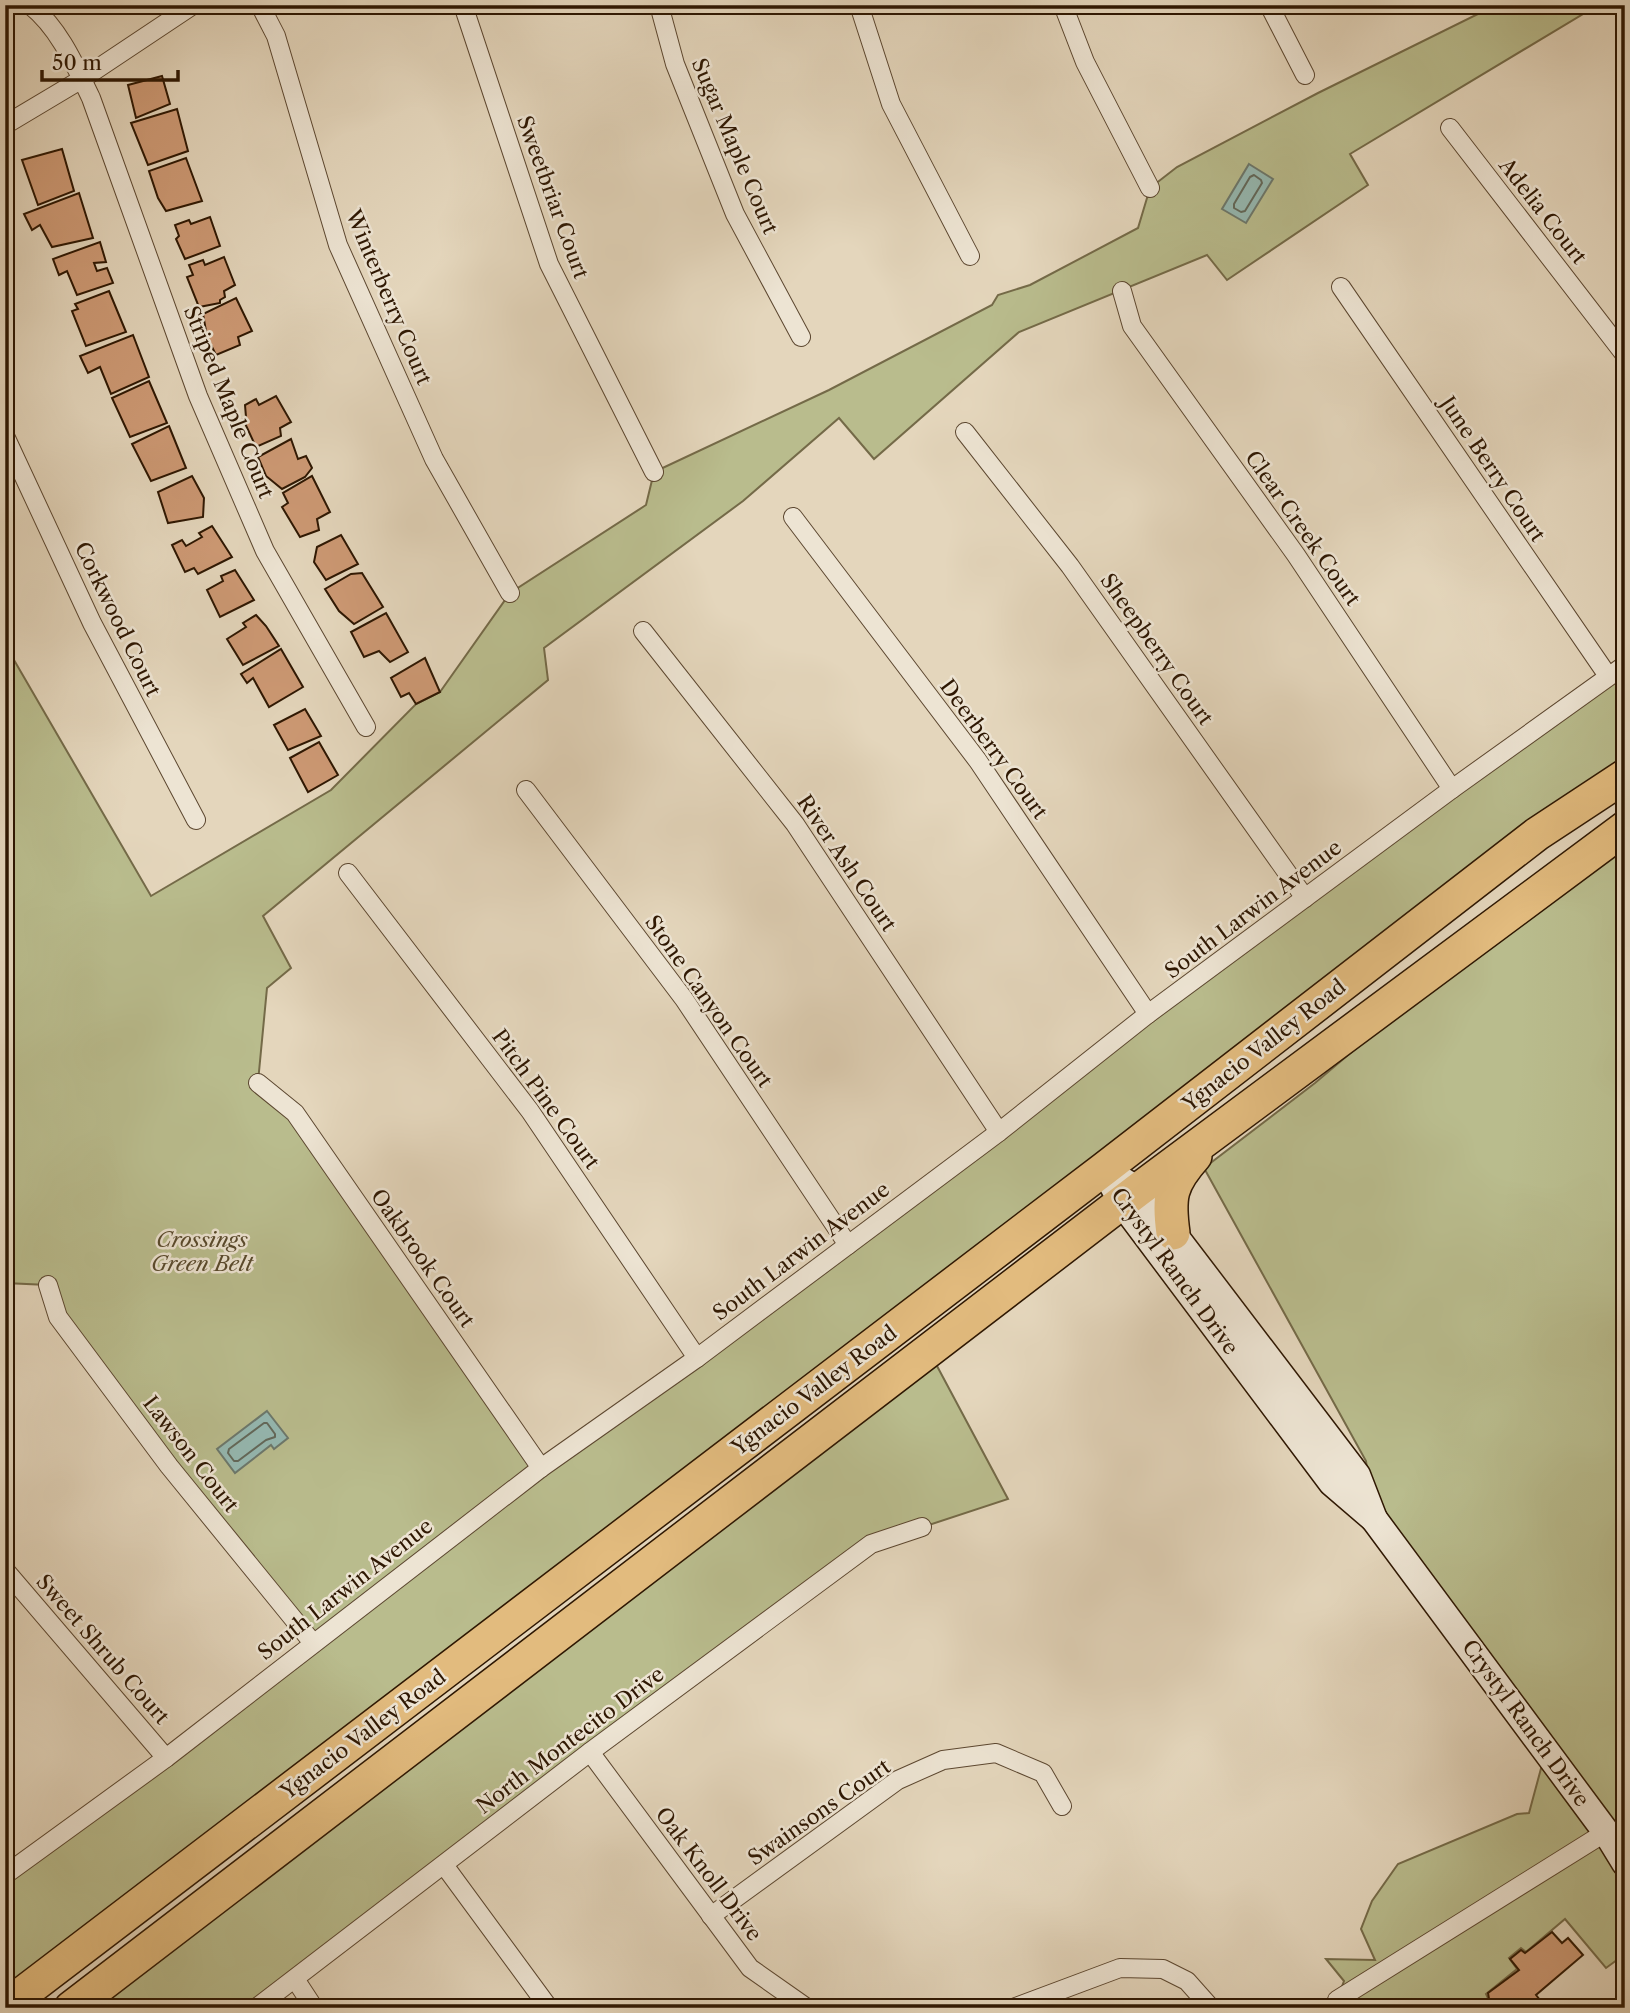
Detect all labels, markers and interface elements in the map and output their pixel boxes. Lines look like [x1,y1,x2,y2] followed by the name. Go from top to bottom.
[42,38,178,82] scale bar
[52,50,102,75] text: 50 m
[687,54,784,238] street label: Sugar Maple Court
[512,112,594,282] street label: Sweetbriar Court
[1493,152,1592,269] street label: Adelia Court
[340,205,437,389] street label: Winterberry Court
[179,302,279,502] street label: Striped Maple Court
[1434,389,1551,547] street label: June Berry Court
[1240,446,1366,611] street label: Clear Creek Court
[70,538,166,701] street label: Corkwood Court
[1095,568,1219,730] street label: Sheepberry Court
[935,674,1053,824] street label: Deerberry Court
[792,790,902,936] street label: River Ash Court
[1160,834,1346,984] street label: South Larwin Avenue
[640,910,778,1092] street label: Stone Canyon Court
[1177,973,1351,1117] street label: Ygnacio Valley Road
[487,1024,605,1174] street label: Pitch Pine Court
[708,1176,894,1326] street label: South Larwin Avenue
[1106,1183,1244,1359] street label: Crystyl Ranch Drive
[366,1184,480,1332] street label: Oakbrook Court
[151,1227,255,1276] park label: Crossings Green Belt
[726,1320,902,1461] street label: Ygnacio Valley Road
[138,1391,244,1517] street label: Lawson Court
[253,1513,437,1665] street label: South Larwin Avenue
[31,1569,175,1729] street label: Sweet Shrub Court
[1457,1635,1595,1811] street label: Crystyl Ranch Drive
[471,1661,669,1819] street label: North Montecito Drive
[275,1664,451,1805] street label: Ygnacio Valley Road
[743,1753,895,1870] street label: Swainsons Court
[651,1802,767,1946] street label: Oak Knoll Drive

